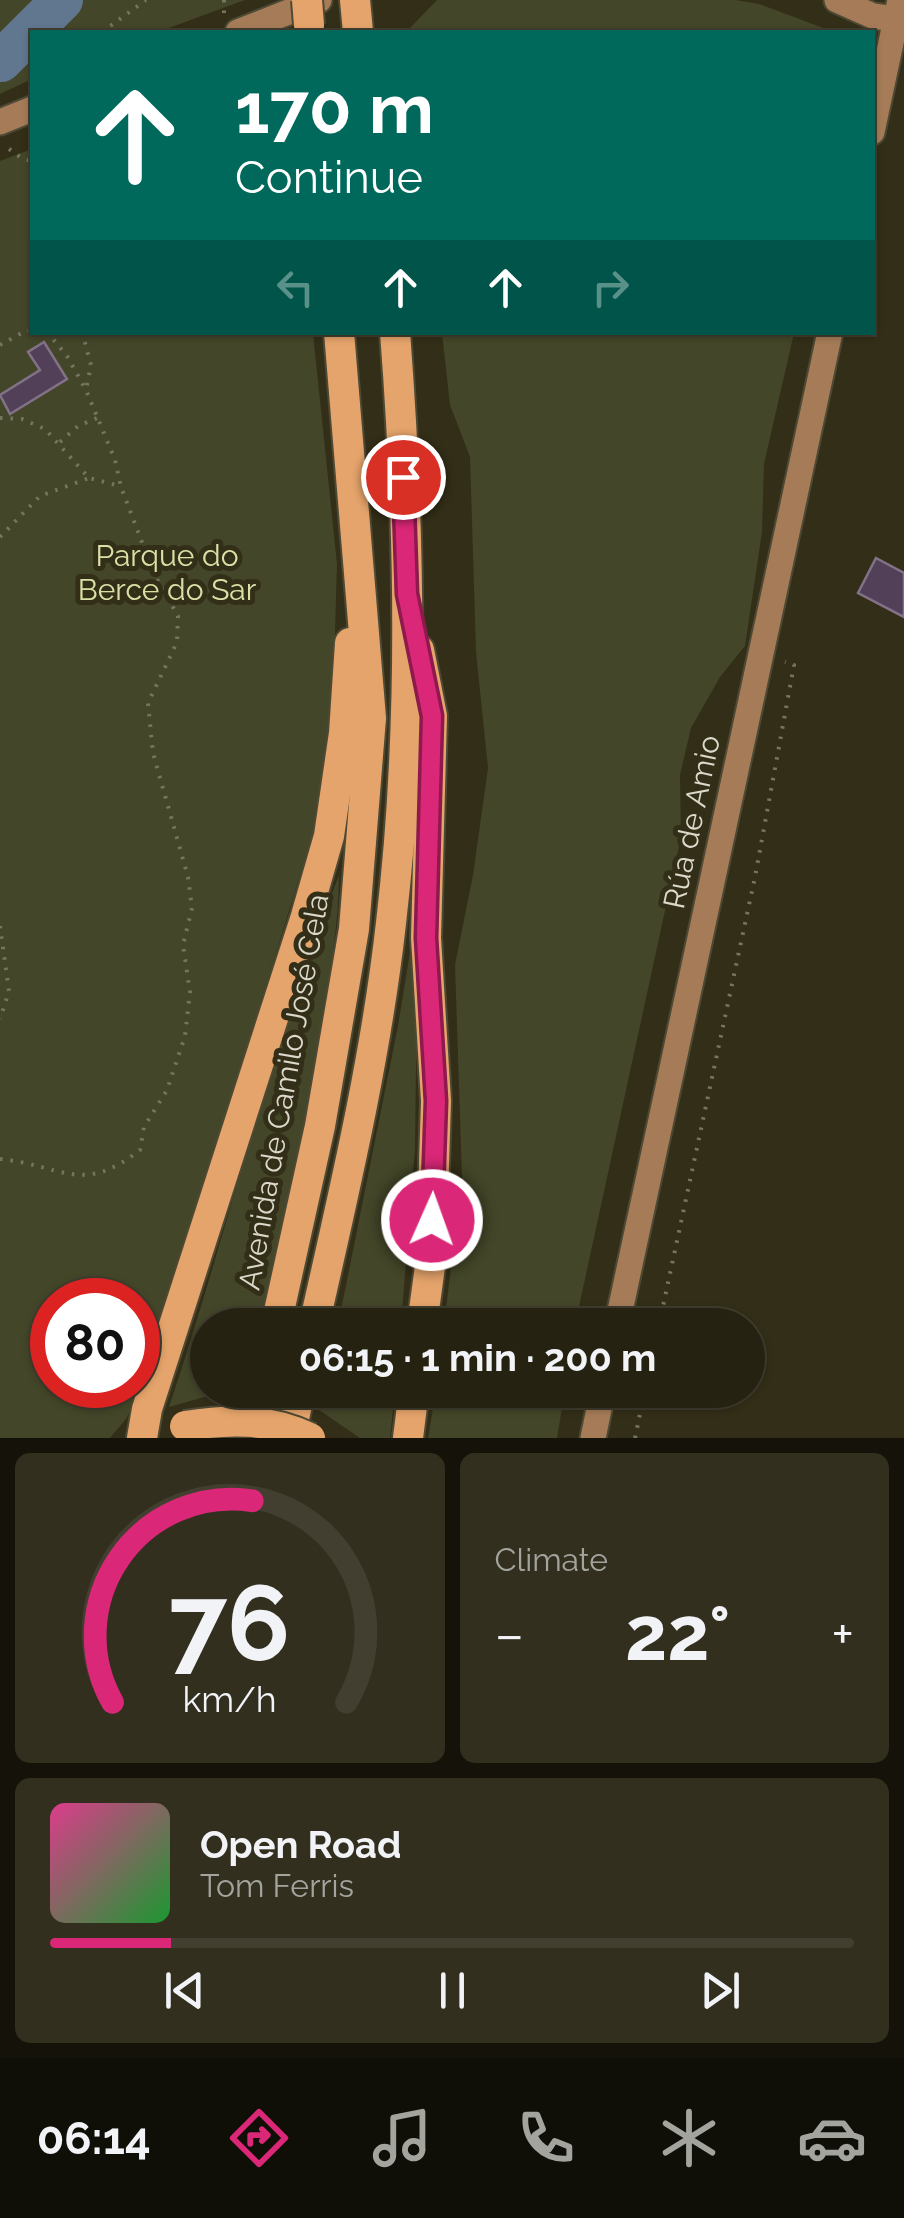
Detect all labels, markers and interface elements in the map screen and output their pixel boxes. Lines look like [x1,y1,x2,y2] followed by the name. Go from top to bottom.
[235,67,434,149] text: 170 m
[70,70,200,200] icon: ahead
[235,151,423,204] text: Continue
[268,260,323,315] icon: left
[373,260,428,315] icon: ahead
[478,260,533,315] icon: ahead
[583,260,638,315] icon: right
[361,435,446,520] pin
[376,450,431,505] icon: arrive
[78,538,257,607] park label: Parque do Berce do Sar
[656,732,727,912] street label: Rúa de Amio
[231,891,336,1293] street label: Avenida de Camilo José Cela
[380,1168,484,1272] position arrow
[30,1278,160,1408] speed limit sign: 80
[299,1335,656,1380] text: 06:15 · 1 min · 200 m
[495,1541,608,1578] text: Climate
[169,1562,290,1684] text: 76
[625,1589,730,1678] text: 22°
[495,1602,524,1667] text: −
[831,1602,854,1667] text: +
[183,1678,277,1720] text: km/h
[200,1822,401,1867] text: Open Road
[200,1867,354,1904] text: Tom Ferris
[157,1963,212,2018] icon: previous
[425,1963,480,2018] icon: pause
[693,1963,748,2018] icon: next
[224,2103,294,2173] icon: directions
[367,2103,437,2173] icon: music
[511,2103,581,2173] icon: phone
[654,2103,724,2173] icon: climate
[797,2103,867,2173] icon: car
[37,2112,151,2165] text: 06:14

